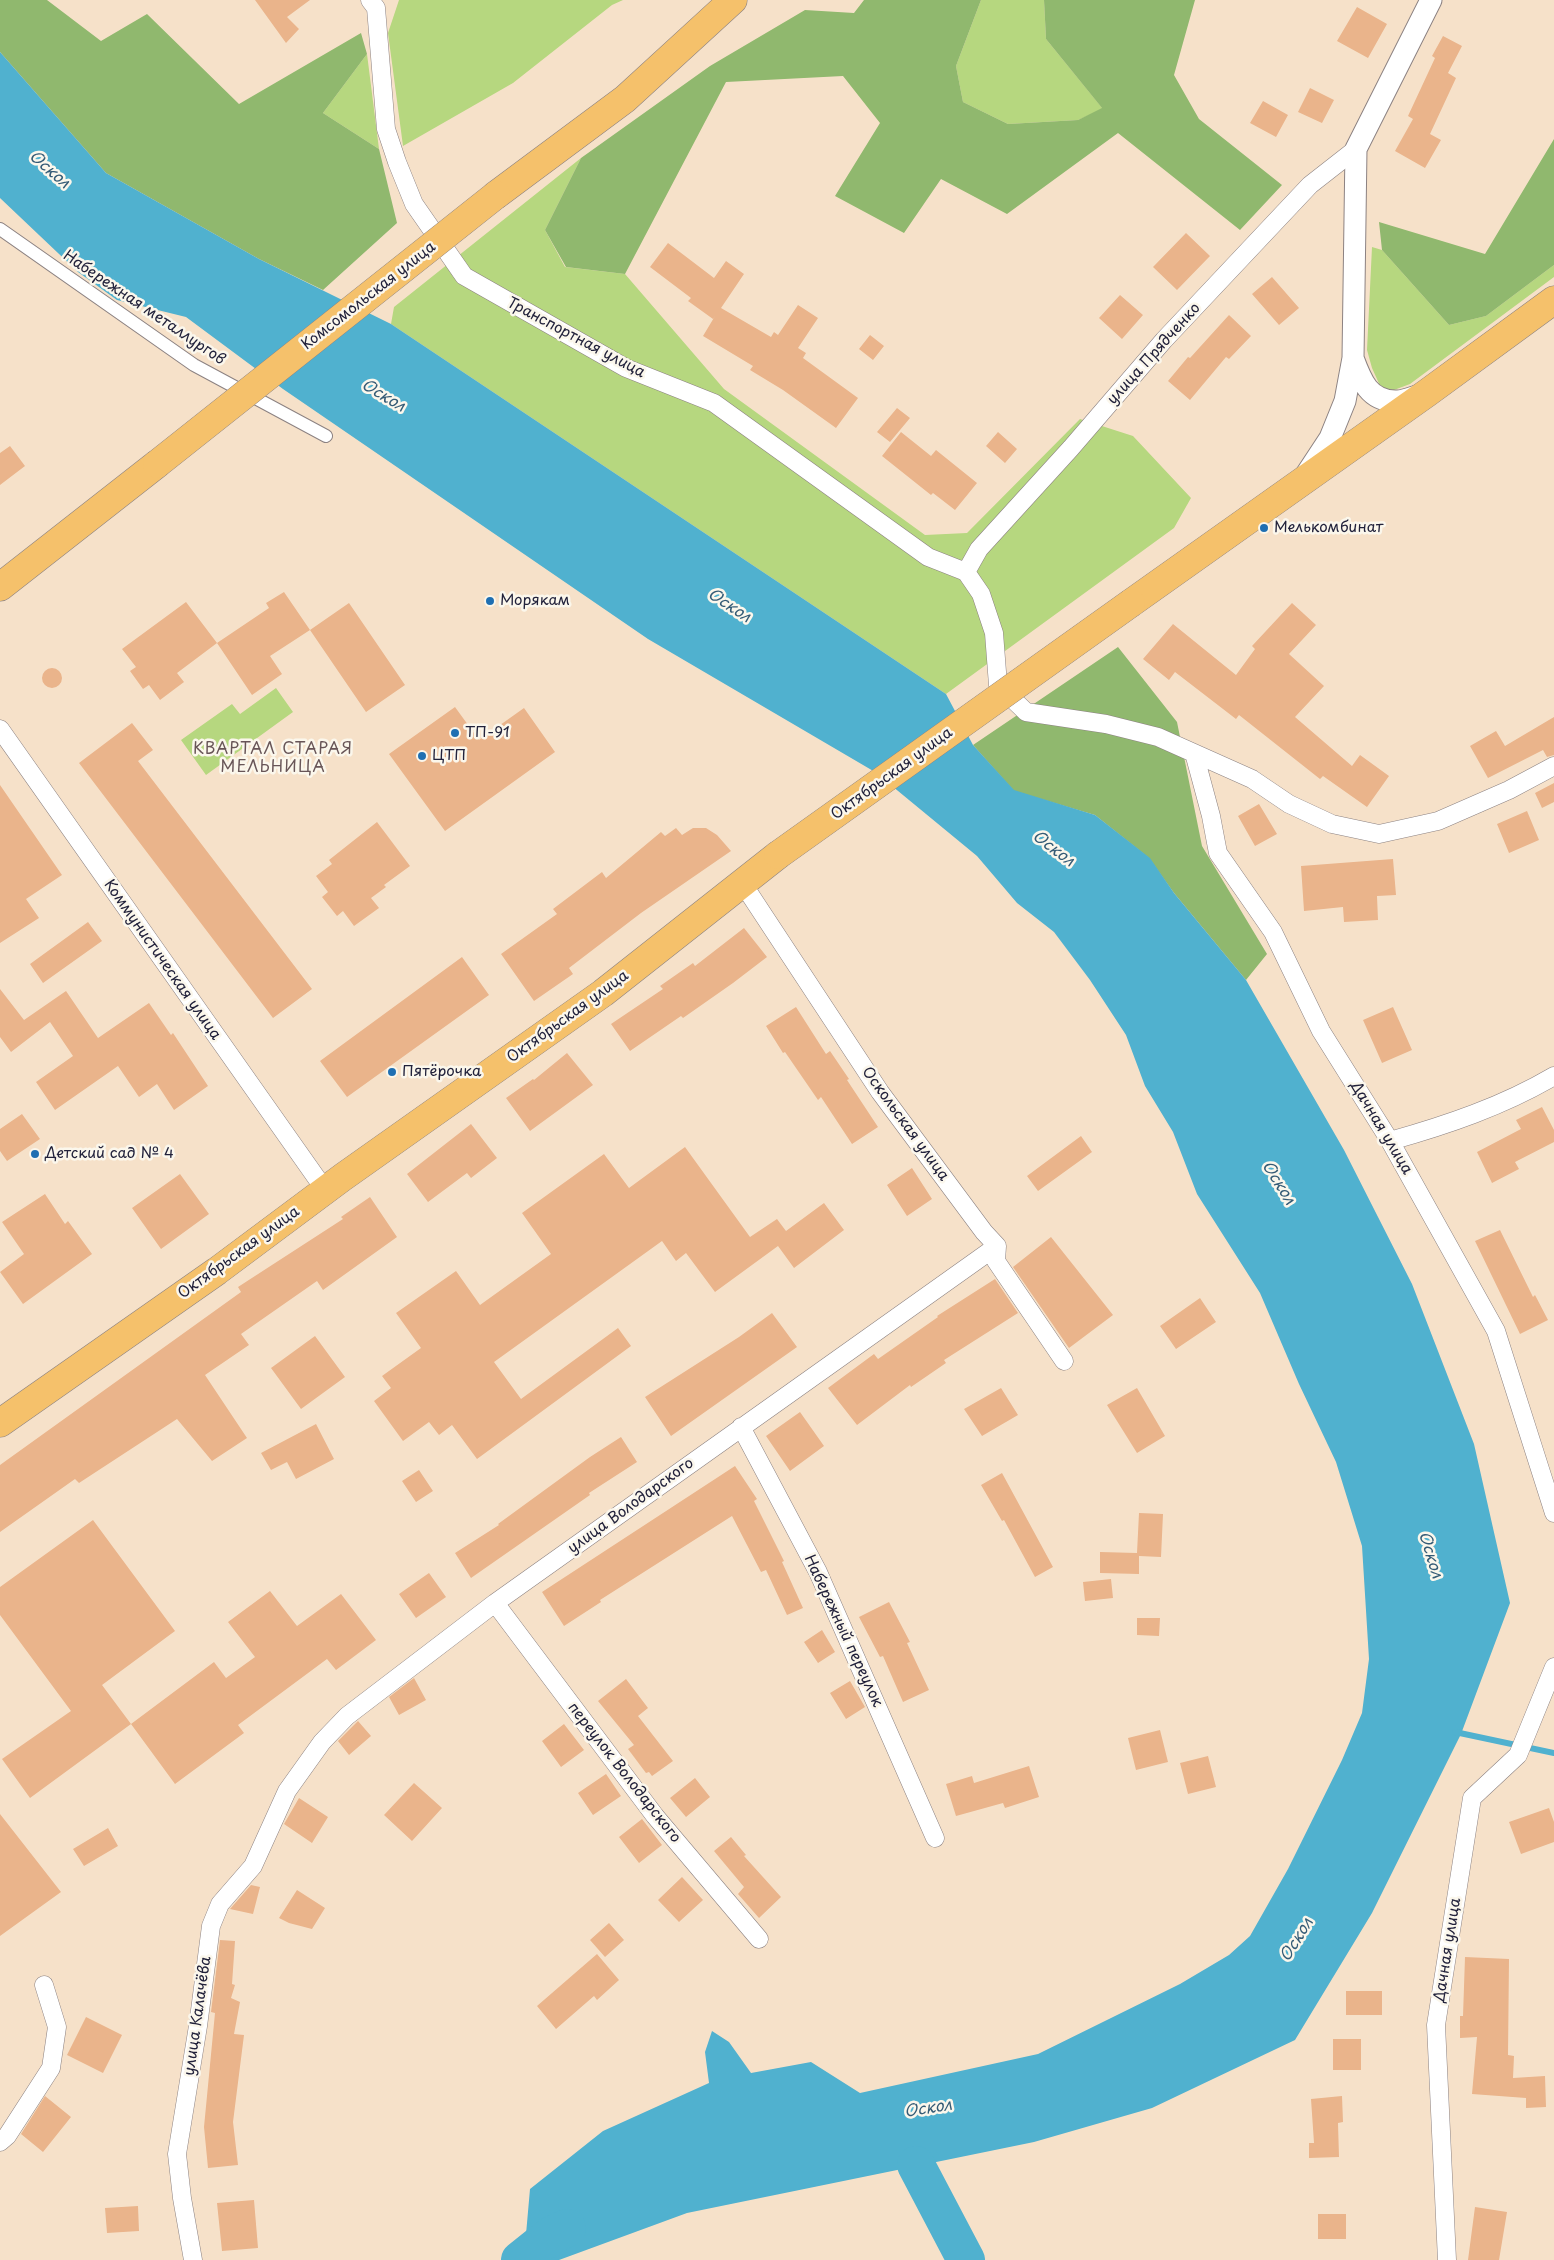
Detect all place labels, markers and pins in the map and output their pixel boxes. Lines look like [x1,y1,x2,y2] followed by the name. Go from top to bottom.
[1274,519,1383,537] place label: Мелькомбинат
[1258,522,1270,534] marker: Мелькомбинат
[500,592,570,610] place label: Морякам
[484,595,496,607] marker: Морякам
[465,724,510,742] place label: ТП-91
[449,727,461,739] marker: ТП-91
[432,747,466,765] place label: ЦТП
[416,750,428,762] marker: ЦТП
[402,1063,481,1081] place label: Пятёрочка
[386,1066,398,1078] marker: Пятёрочка
[45,1145,174,1163] place label: Детский сад № 4
[29,1148,41,1160] marker: Детский сад № 4

